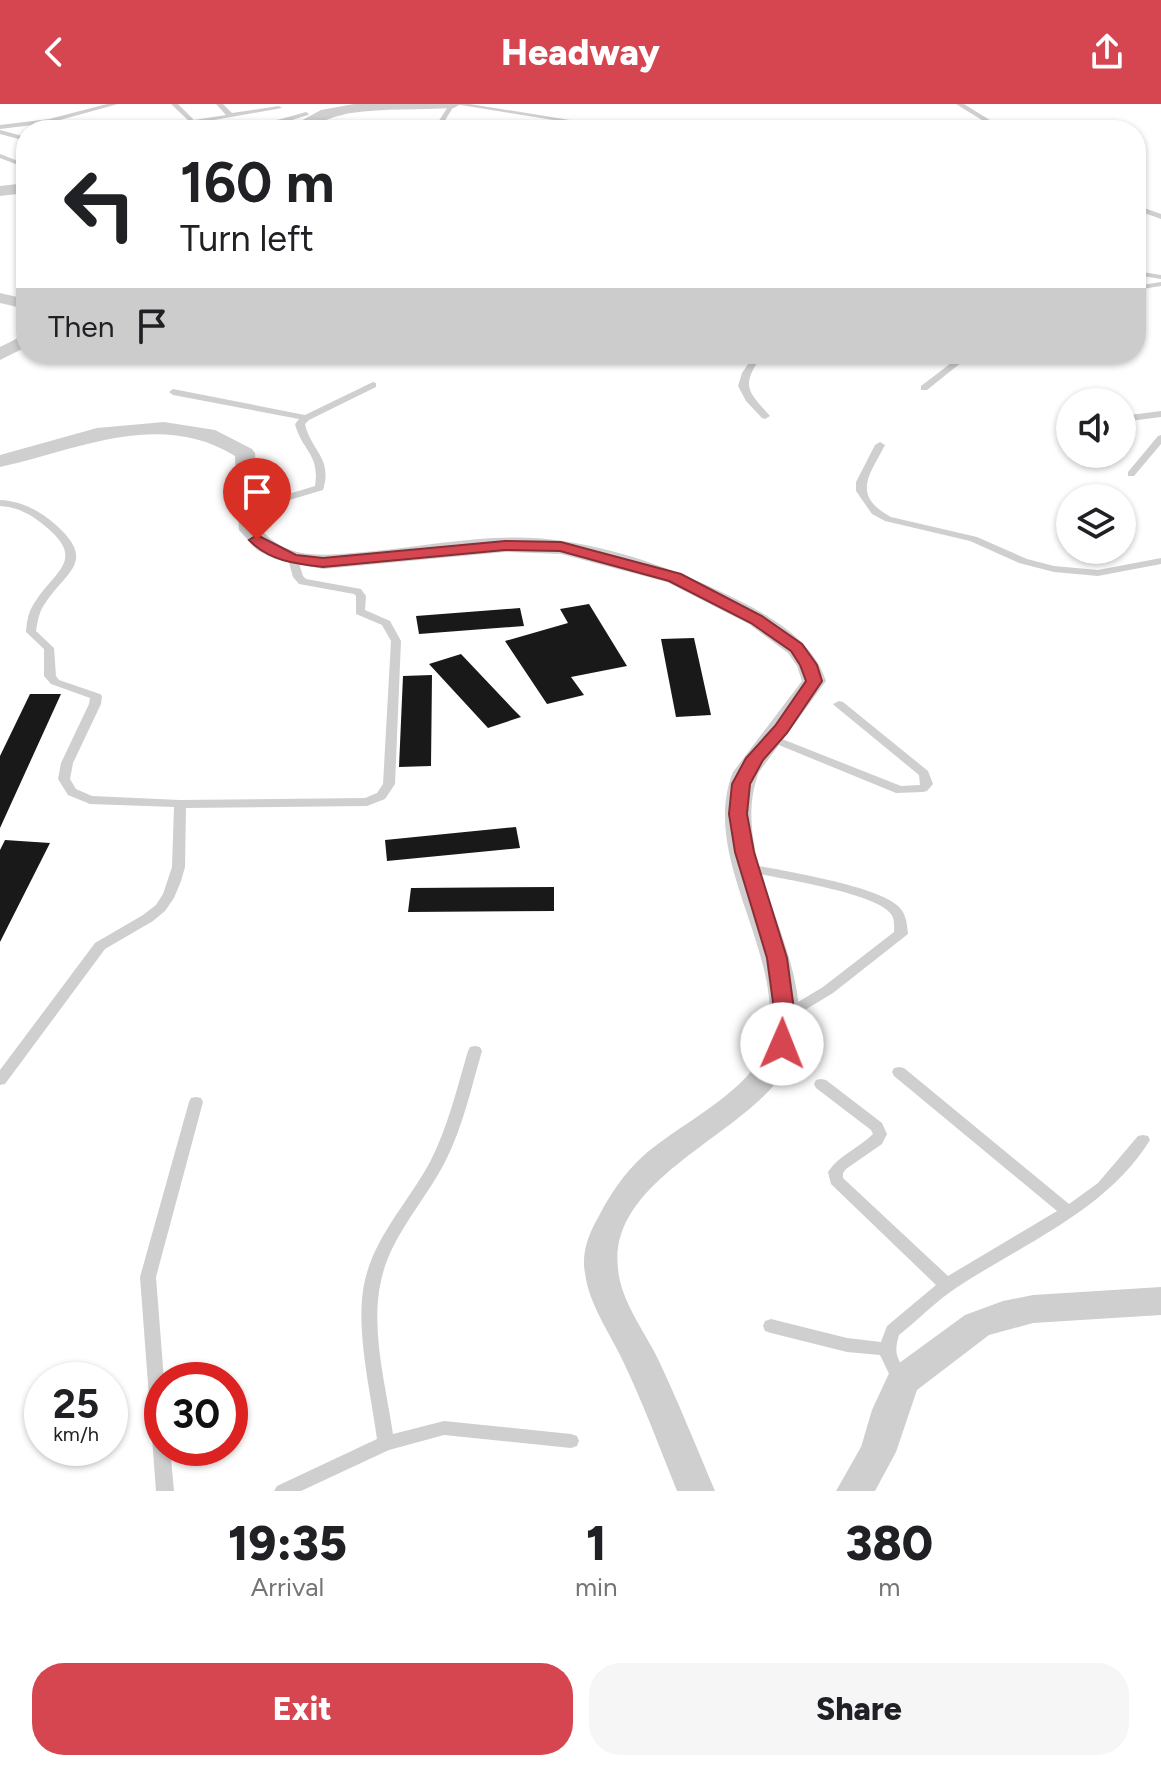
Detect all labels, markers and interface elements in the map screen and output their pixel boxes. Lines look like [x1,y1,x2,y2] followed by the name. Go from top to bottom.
[32,30,76,74] icon: back
[1085,30,1129,74] icon: share
[501,31,660,74] text: Headway
[180,149,335,216] text: 160 m
[48,152,152,256] icon: left
[180,217,314,260] text: Turn left
[130,304,174,348] icon: arrive
[48,308,114,345] text: Then
[1056,388,1136,564] map controls
[1056,388,1136,468] button: sound
[223,458,291,540] pin
[235,470,279,514] icon: arrive
[1056,484,1136,564] button: layers
[740,1002,824,1086] position arrow
[144,1362,248,1466] speed limit sign: 30
[53,1380,99,1428] text: 25
[53,1422,99,1446] text: km/h
[228,1514,347,1572] text: 19:35
[586,1514,606,1572] text: 1
[845,1514,933,1572] text: 380
[251,1571,324,1603] text: Arrival
[575,1571,618,1603] text: min
[878,1571,900,1603] text: m
[32,1663,573,1755] button: Exit
[589,1663,1129,1755] button: Share

